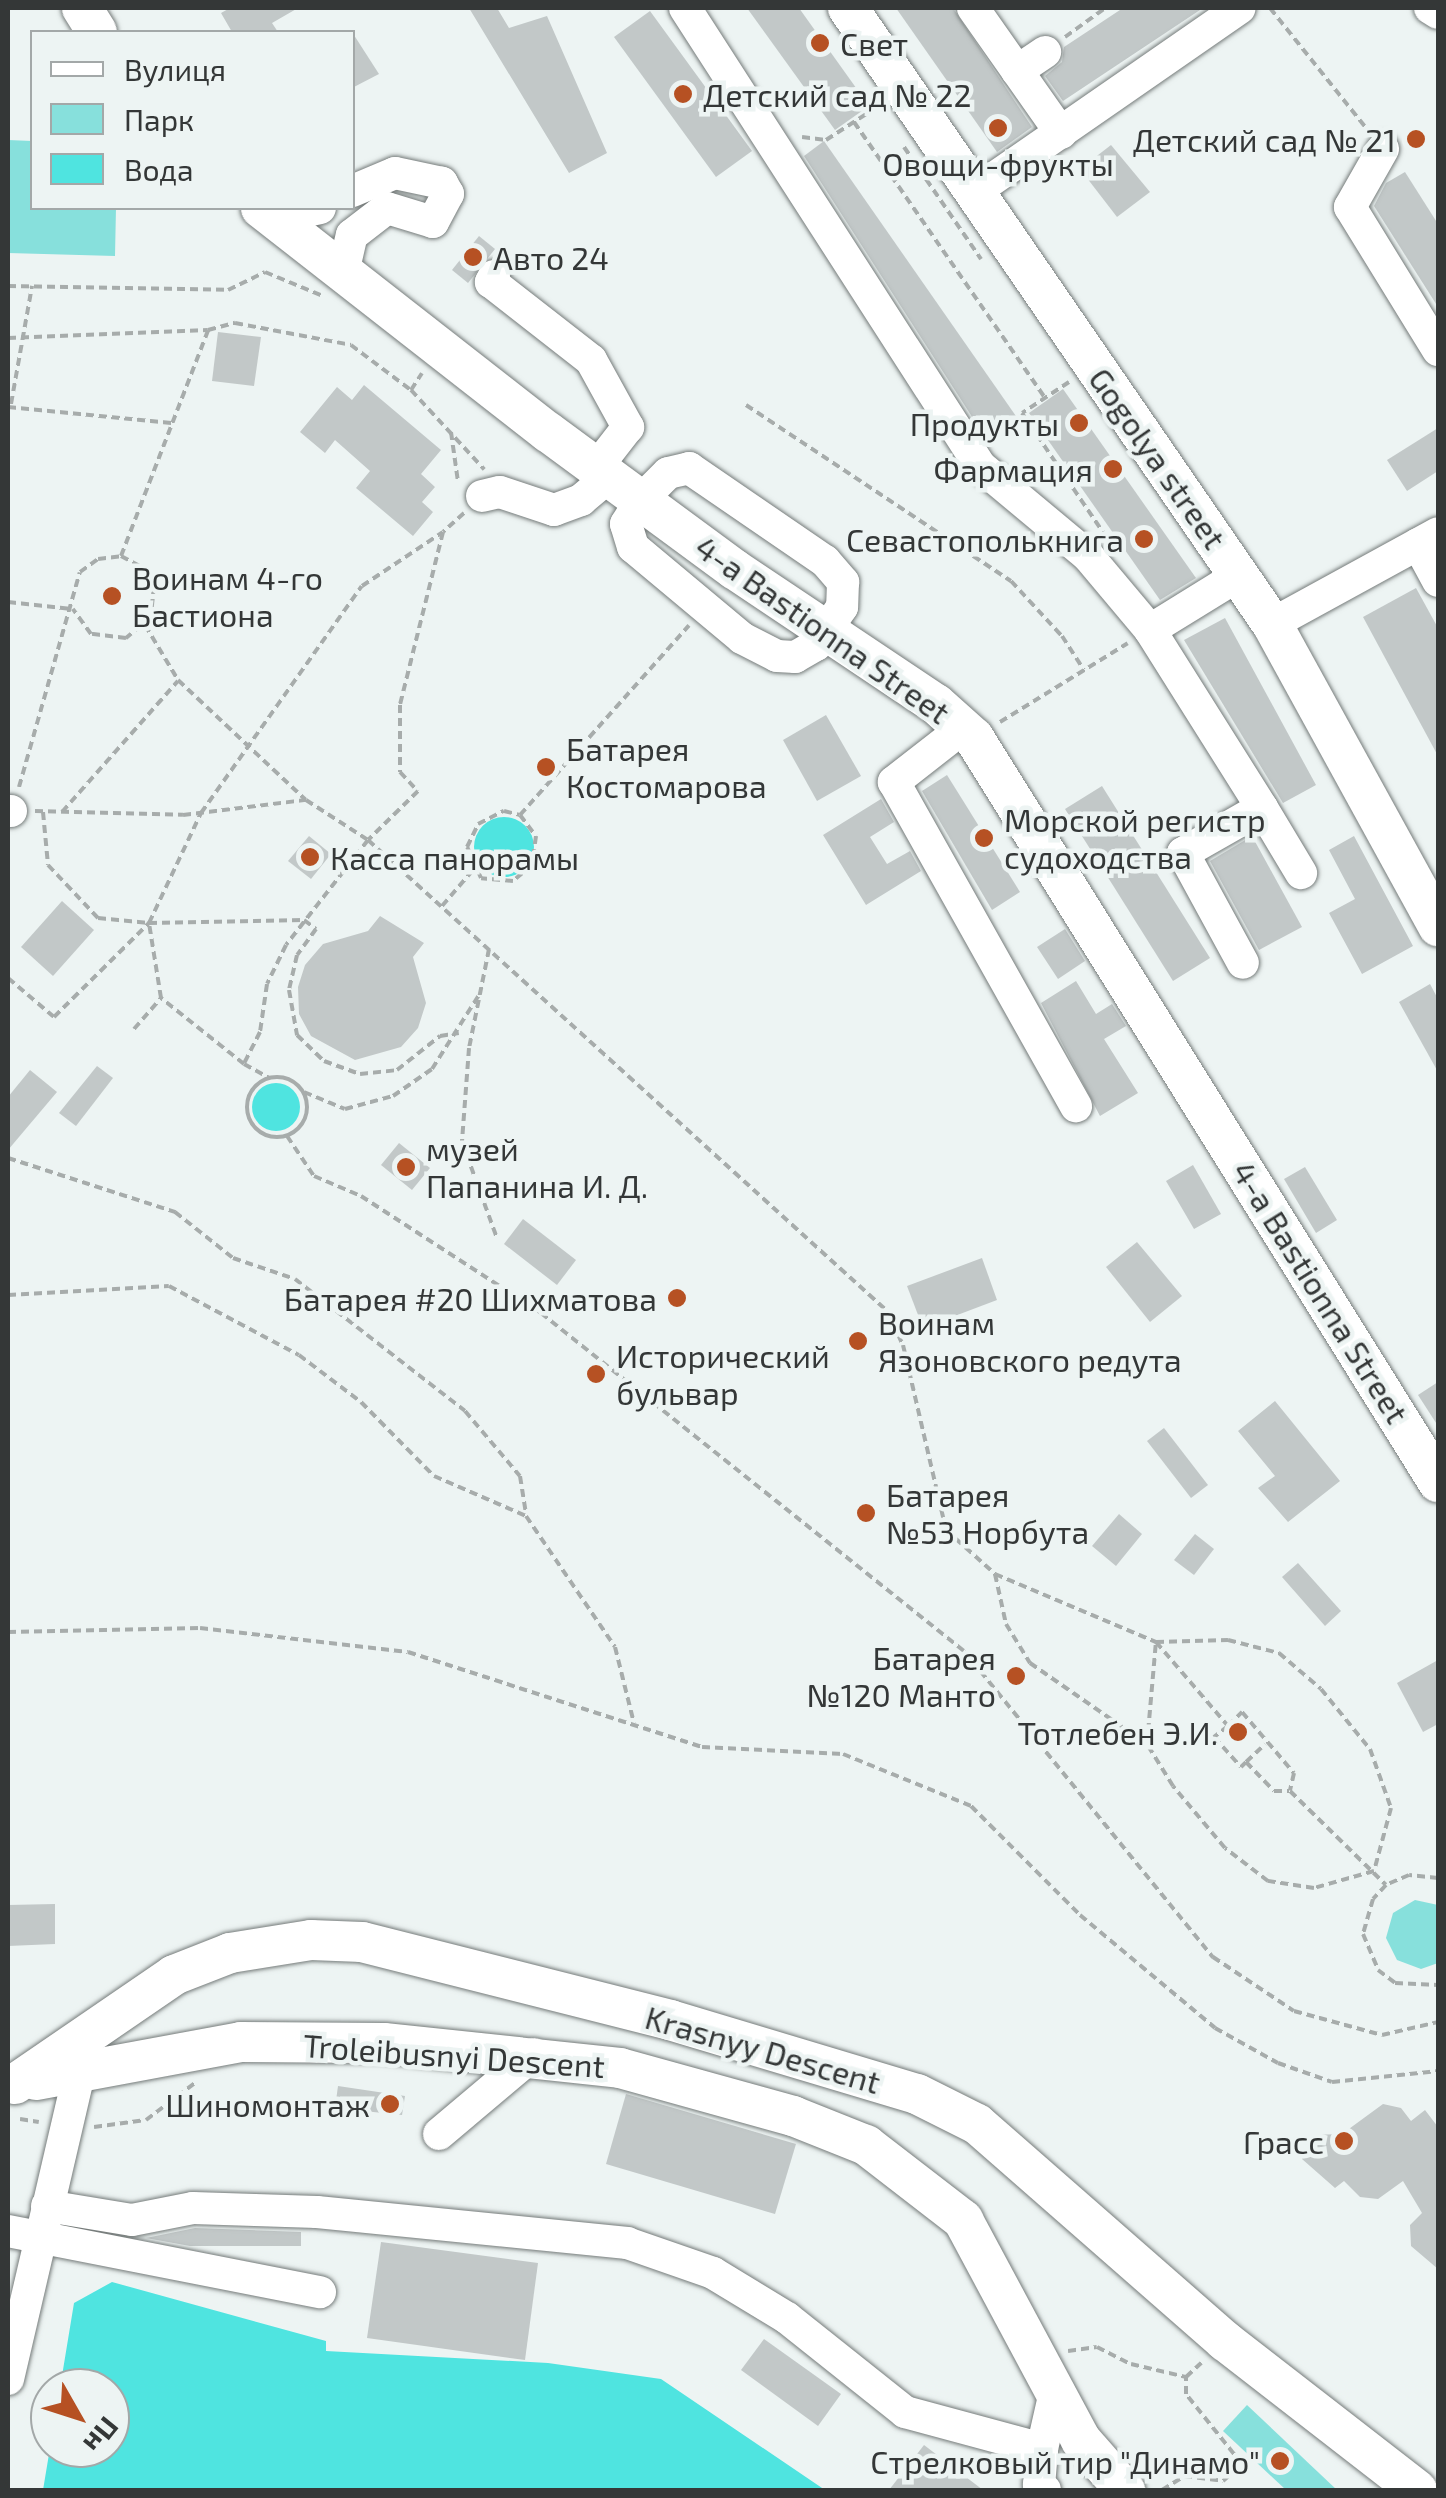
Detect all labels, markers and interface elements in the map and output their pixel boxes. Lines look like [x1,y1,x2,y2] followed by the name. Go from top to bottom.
[840,24,908,62] place label: Свет
[30,30,355,210] legend
[809,32,831,54] marker: Свет
[124,51,226,87] text: Вулиця
[703,75,971,113] place label: Детский сад № 22
[672,83,694,105] marker: Детский сад № 22
[124,101,194,137] text: Парк
[987,117,1009,139] marker: Овощи-фрукты
[1133,120,1396,158] place label: Детский сад № 21
[1405,128,1427,150] marker: Детский сад № 21
[882,144,1114,182] place label: Овощи-фрукты
[124,151,194,187] text: Вода
[493,238,609,276] place label: Авто 24
[462,246,484,268] marker: Авто 24
[1082,360,1234,556] street label: Gogolya street
[910,404,1059,442] place label: Продукты
[1068,412,1090,434] marker: Продукты
[934,450,1093,488] place label: Фармация
[1102,458,1124,480] marker: Фармация
[846,520,1124,558] place label: Севастополькнига
[688,527,958,731] street label: 4-a Bastionna Street
[1133,528,1155,550] marker: Севастополькнига
[132,559,323,634] place label: Воинам 4-го Бастиона
[101,585,123,607] marker: Воинам 4-го Бастиона
[566,730,767,805] place label: Батарея Костомарова
[535,756,557,778] marker: Батарея Костомарова
[1004,801,1266,876] place label: Морской регистр судоходства
[973,827,995,849] marker: Морской регистр судоходства
[330,838,579,876] place label: Касса панорамы
[299,846,321,868] marker: Касса панорамы
[426,1130,648,1205] place label: музей Папанина И. Д.
[1225,1154,1417,1430] street label: 4-a Bastionna Street
[395,1156,417,1178] marker: музей Папанина И. Д.
[284,1279,657,1317] place label: Батарея #20 Шихматова
[666,1287,688,1309] marker: Батарея #20 Шихматова
[878,1304,1182,1379] place label: Воинам Язоновского редута
[847,1330,869,1352] marker: Воинам Язоновского редута
[616,1337,830,1412] place label: Исторический бульвар
[585,1363,607,1385] marker: Исторический бульвар
[886,1476,1089,1551] place label: Батарея №53 Норбута
[855,1502,877,1524] marker: Батарея №53 Норбута
[807,1639,996,1714] place label: Батарея №120 Манто
[1005,1665,1027,1687] marker: Батарея №120 Манто
[1017,1713,1218,1751] place label: Тотлебен Э.И.
[1227,1721,1249,1743] marker: Тотлебен Э.И.
[641,1997,885,2101] street label: Krasnyy Descent
[302,2025,606,2085] street label: Troleibusnyi Descent
[165,2085,370,2123] place label: Шиномонтаж
[379,2093,401,2115] marker: Шиномонтаж
[1243,2122,1324,2160] place label: Грасс
[1333,2130,1355,2152] marker: Грасс
[30,2368,130,2468] north arrow
[77,2411,126,2460] text: Пн
[870,2442,1260,2480] place label: Стрелковый тир "Динамо"
[1269,2450,1291,2472] marker: Стрелковый тир "Динамо"

